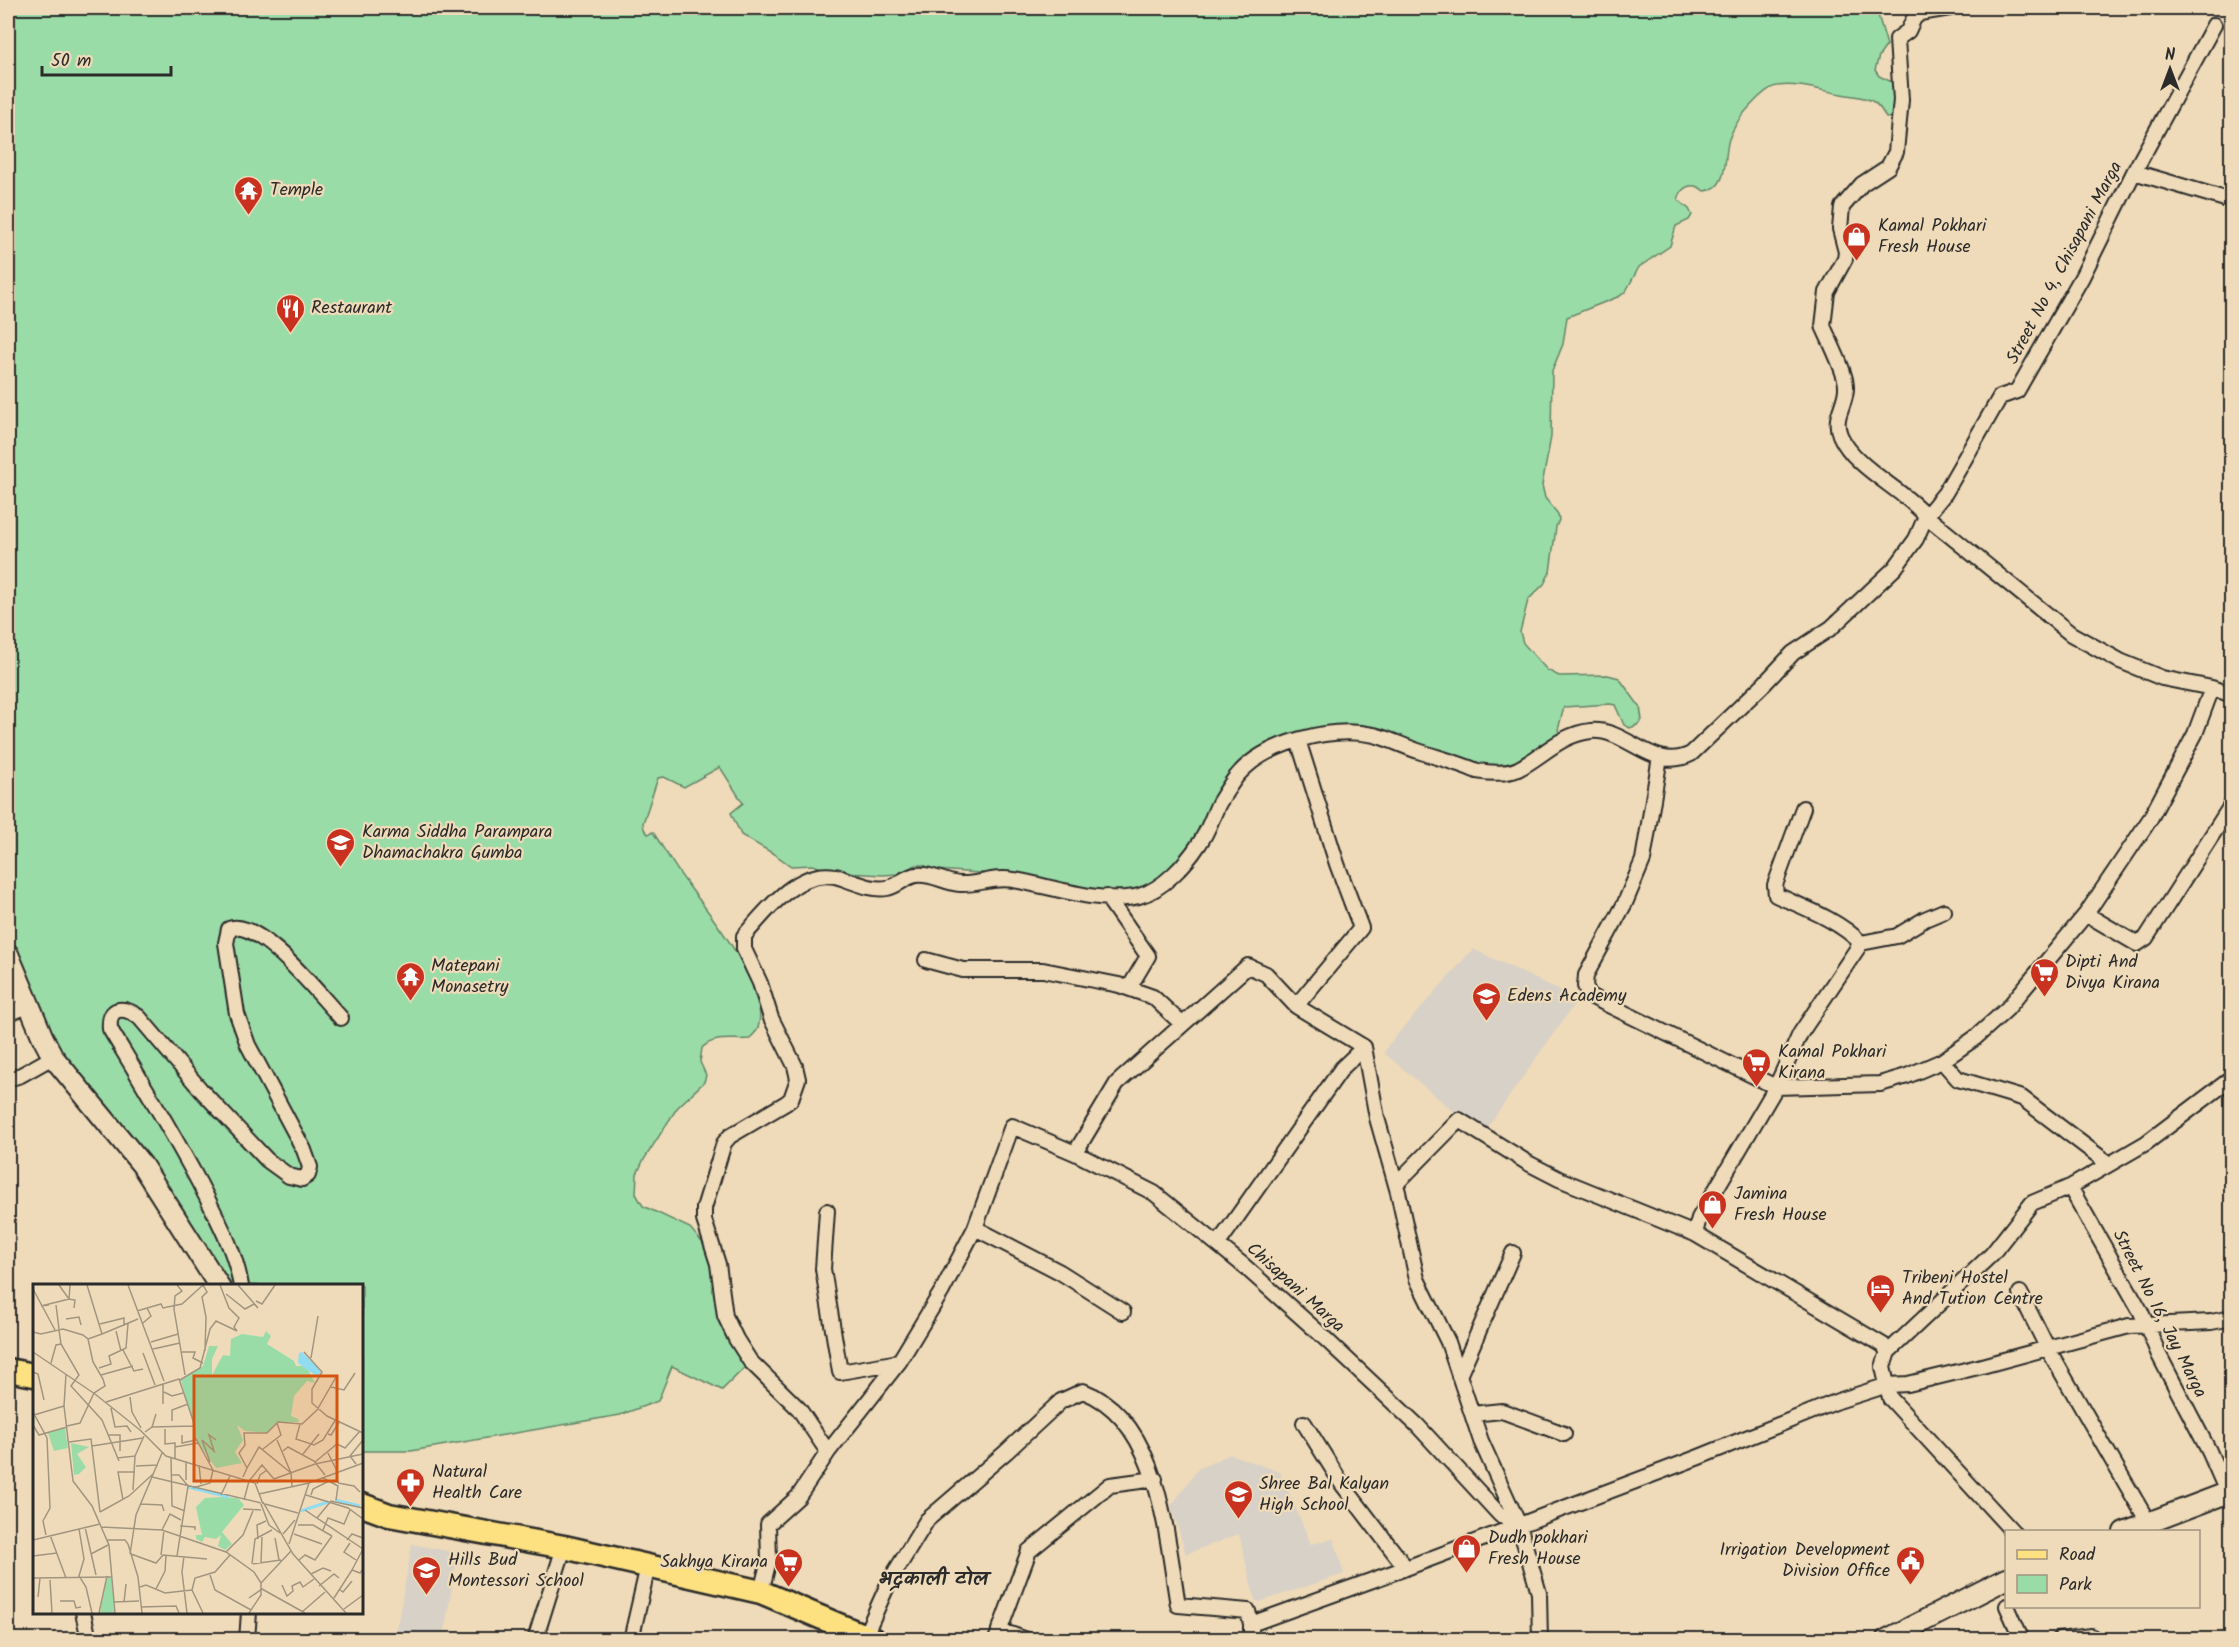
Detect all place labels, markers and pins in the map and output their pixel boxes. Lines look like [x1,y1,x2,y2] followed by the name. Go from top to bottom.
[233,174,265,216] temple icon: Temple
[270,176,323,205] place label: Temple
[1878,212,1987,262] place label: Kamal Pokhari Fresh House
[1841,220,1873,262] shop icon: Kamal Pokhari Fresh House
[274,292,306,334] restaurant icon: Restaurant
[311,294,393,323] place label: Restaurant
[362,818,553,868] place label: Karma Siddha Parampara Dhamachakra Gumba
[325,826,357,868] school or university icon: Karma Siddha Parampara Dhamachakra Gumba
[2065,948,2160,998] place label: Dipti And Divya Kirana
[431,952,509,1002] place label: Matepani Monasetry
[2028,956,2060,998] supermarket icon: Dipti And Divya Kirana
[394,960,426,1002] temple icon: Matepani Monasetry
[1470,980,1502,1022] school or university icon: Edens Academy
[1507,982,1627,1011] place label: Edens Academy
[1778,1038,1887,1088] place label: Kamal Pokhari Kirana
[1741,1046,1773,1088] supermarket icon: Kamal Pokhari Kirana
[1734,1180,1827,1230] place label: Jamina Fresh House
[1697,1188,1729,1230] shop icon: Jamina Fresh House
[1902,1264,2043,1314] place label: Tribeni Hostel And Tution Centre
[1865,1272,1897,1314] hotel icon: Tribeni Hostel And Tution Centre
[432,1458,522,1508] place label: Natural Health Care
[395,1466,427,1508] pharmacy icon: Natural Health Care
[1259,1470,1389,1520] place label: Shree Bal Kalyan High School
[1222,1478,1254,1520] school or university icon: Shree Bal Kalyan High School
[1488,1524,1588,1574] place label: Dudh pokhari Fresh House
[1451,1532,1483,1574] shop icon: Dudh pokhari Fresh House
[1719,1536,1891,1586] place label: Irrigation Development Division Office
[1895,1544,1927,1586] public building icon: Irrigation Development Division Office
[448,1546,584,1596] place label: Hills Bud Montessori School
[773,1546,805,1588] supermarket icon: Sakhya Kirana
[660,1548,768,1577] place label: Sakhya Kirana
[411,1554,443,1596] school or university icon: Hills Bud Montessori School

